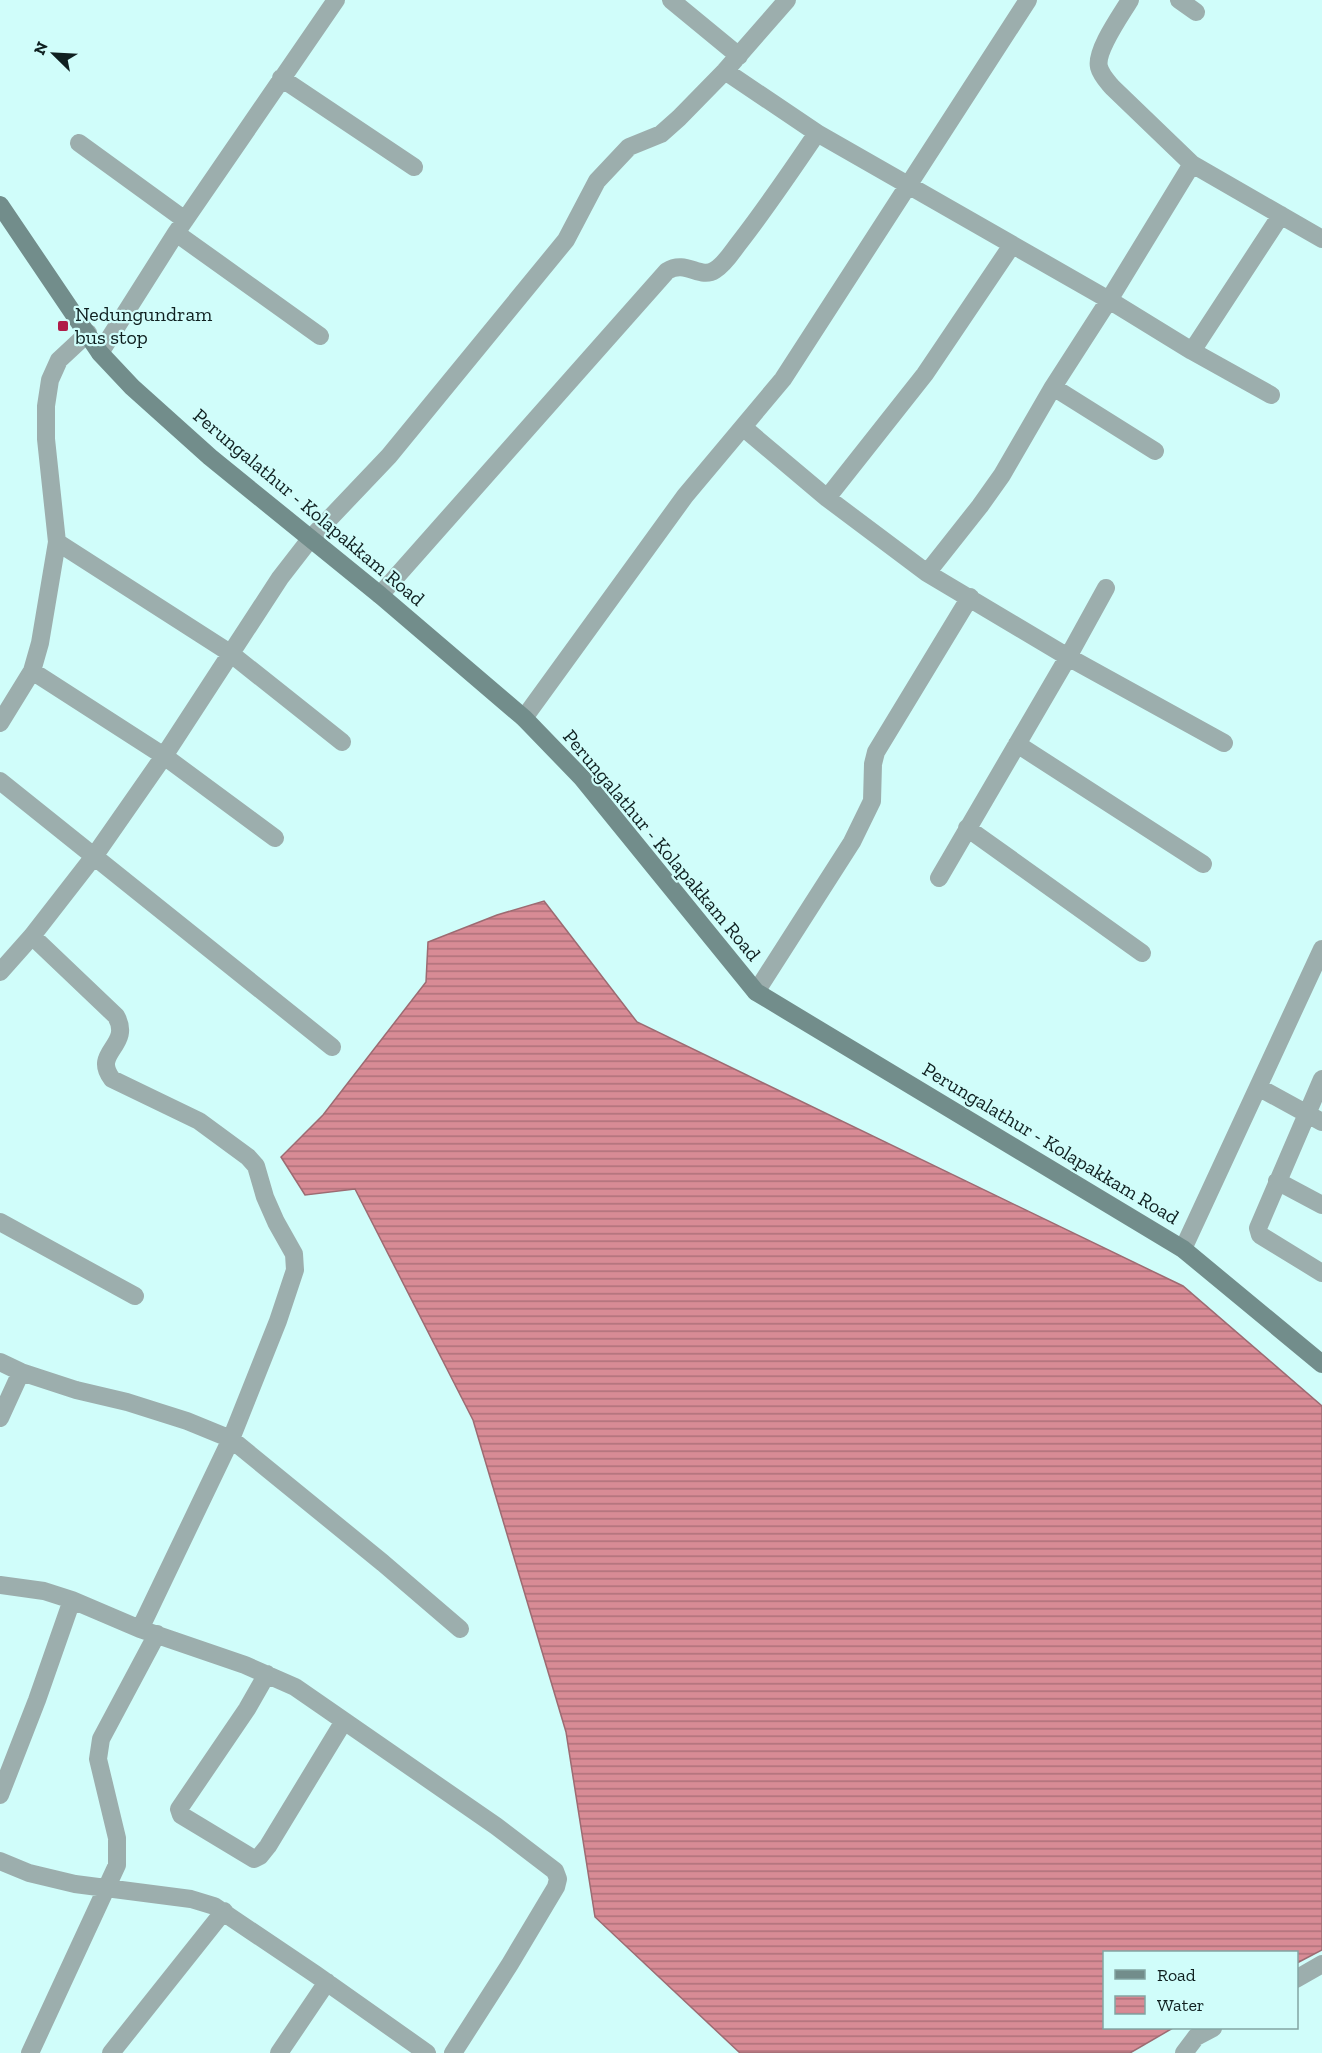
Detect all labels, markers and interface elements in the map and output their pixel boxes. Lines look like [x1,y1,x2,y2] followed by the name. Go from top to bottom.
[24,24,84,84] north arrow
[30,39,52,58] text: N
[74,302,213,349] place label: Nedungundram bus stop
[56,319,70,333] marker: Nedungundram bus stop
[188,403,430,611] street label: Perungalathur - Kolapakkam Road
[558,724,766,966] street label: Perungalathur - Kolapakkam Road
[919,1057,1183,1229] street label: Perungalathur - Kolapakkam Road
[1103,1951,1298,2029] legend
[1157,1964,1196,1986] text: Road
[1157,1994,1204,2016] text: Water

